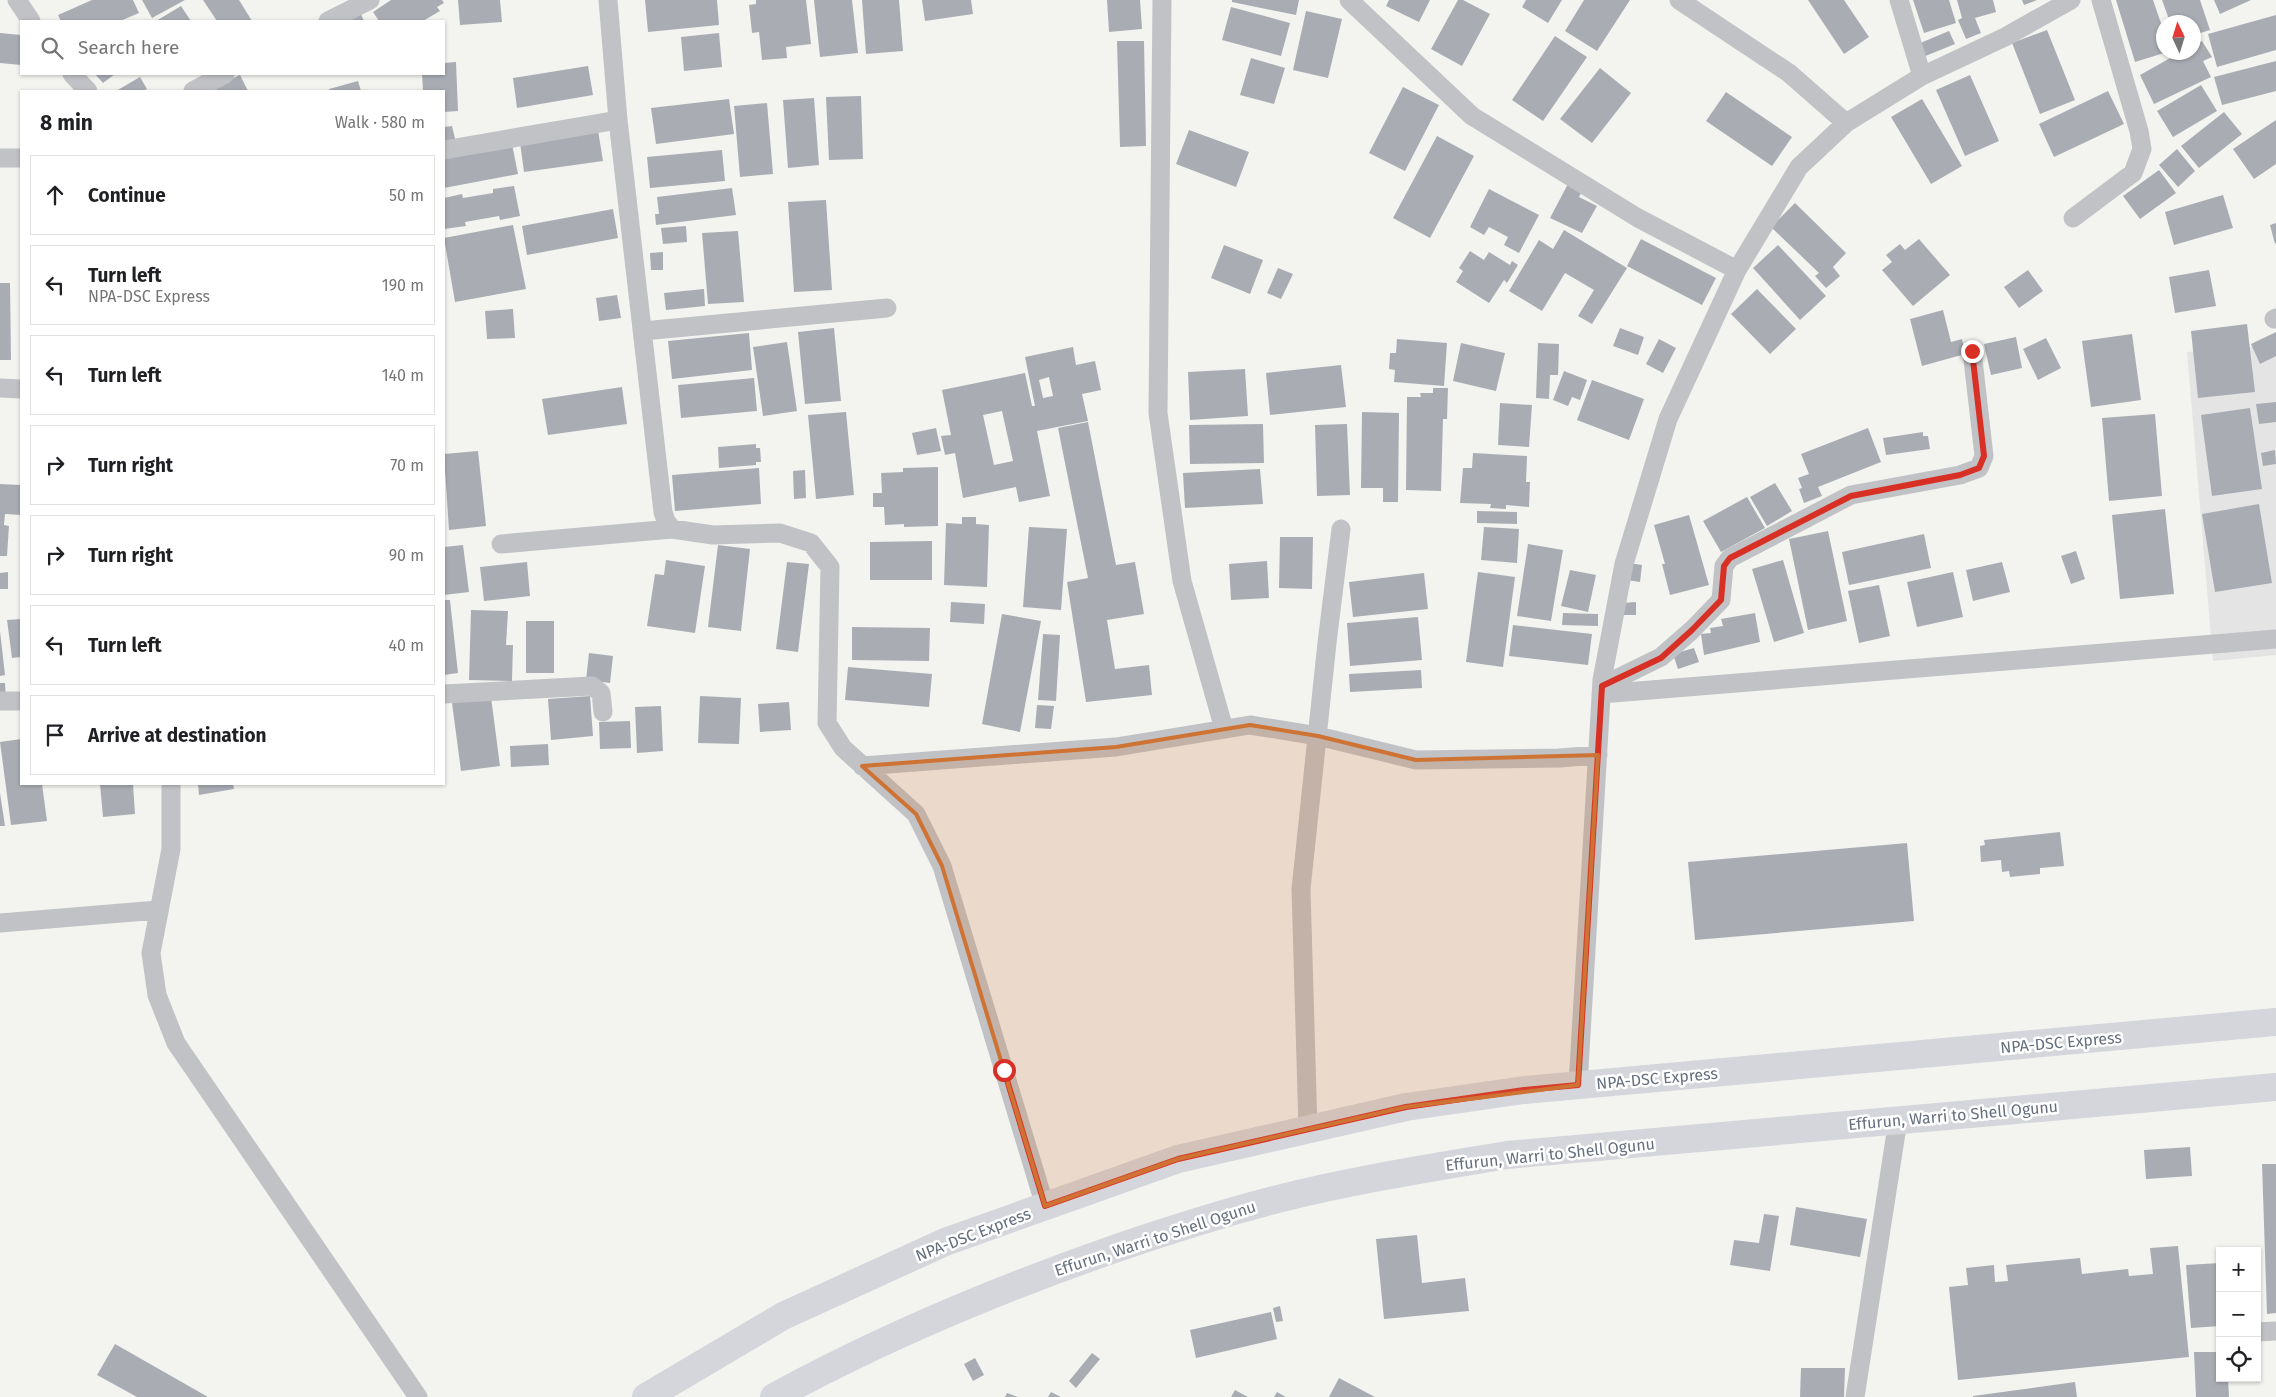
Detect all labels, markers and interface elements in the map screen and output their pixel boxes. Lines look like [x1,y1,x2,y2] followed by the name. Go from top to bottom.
[2156,15,2201,60] north arrow
[20,20,445,75] search box
[38,34,66,62] icon: search
[78,36,179,59] text: Search here
[40,110,93,136] text: 8 min
[335,113,425,132] text: Walk · 580 m
[41,181,69,209] icon: ahead
[88,184,166,207] text: Continue
[389,186,424,205] text: 50 m
[88,264,162,287] text: Turn left
[41,271,69,299] icon: left
[382,276,424,295] text: 190 m
[88,287,210,306] text: NPA-DSC Express
[1961,340,1984,363] route end
[41,361,69,389] icon: left
[88,364,162,387] text: Turn left
[382,366,424,385] text: 140 m
[41,451,69,479] icon: right
[88,454,173,477] text: Turn right
[390,456,424,475] text: 70 m
[41,541,69,569] icon: right
[88,544,173,567] text: Turn right
[389,546,424,565] text: 90 m
[41,631,69,659] icon: left
[88,634,162,657] text: Turn left
[389,636,424,655] text: 40 m
[41,721,69,749] icon: arrive
[88,724,267,747] text: Arrive at destination
[1999,1028,2123,1057] street label: NPA-DSC Express
[993,1059,1016,1082] route start
[1595,1064,1719,1093] street label: NPA-DSC Express
[1847,1097,2059,1134] street label: Effurun, Warri to Shell Ogunu
[1444,1134,1656,1175] street label: Effurun, Warri to Shell Ogunu
[1052,1197,1258,1280] street label: Effurun, Warri to Shell Ogunu
[913,1204,1034,1265] street label: NPA-DSC Express
[2216,1247,2261,1382] map controls
[2216,1247,2261,1292] button: +
[2216,1292,2261,1337] button: −
[2216,1337,2261,1382] button: locate

